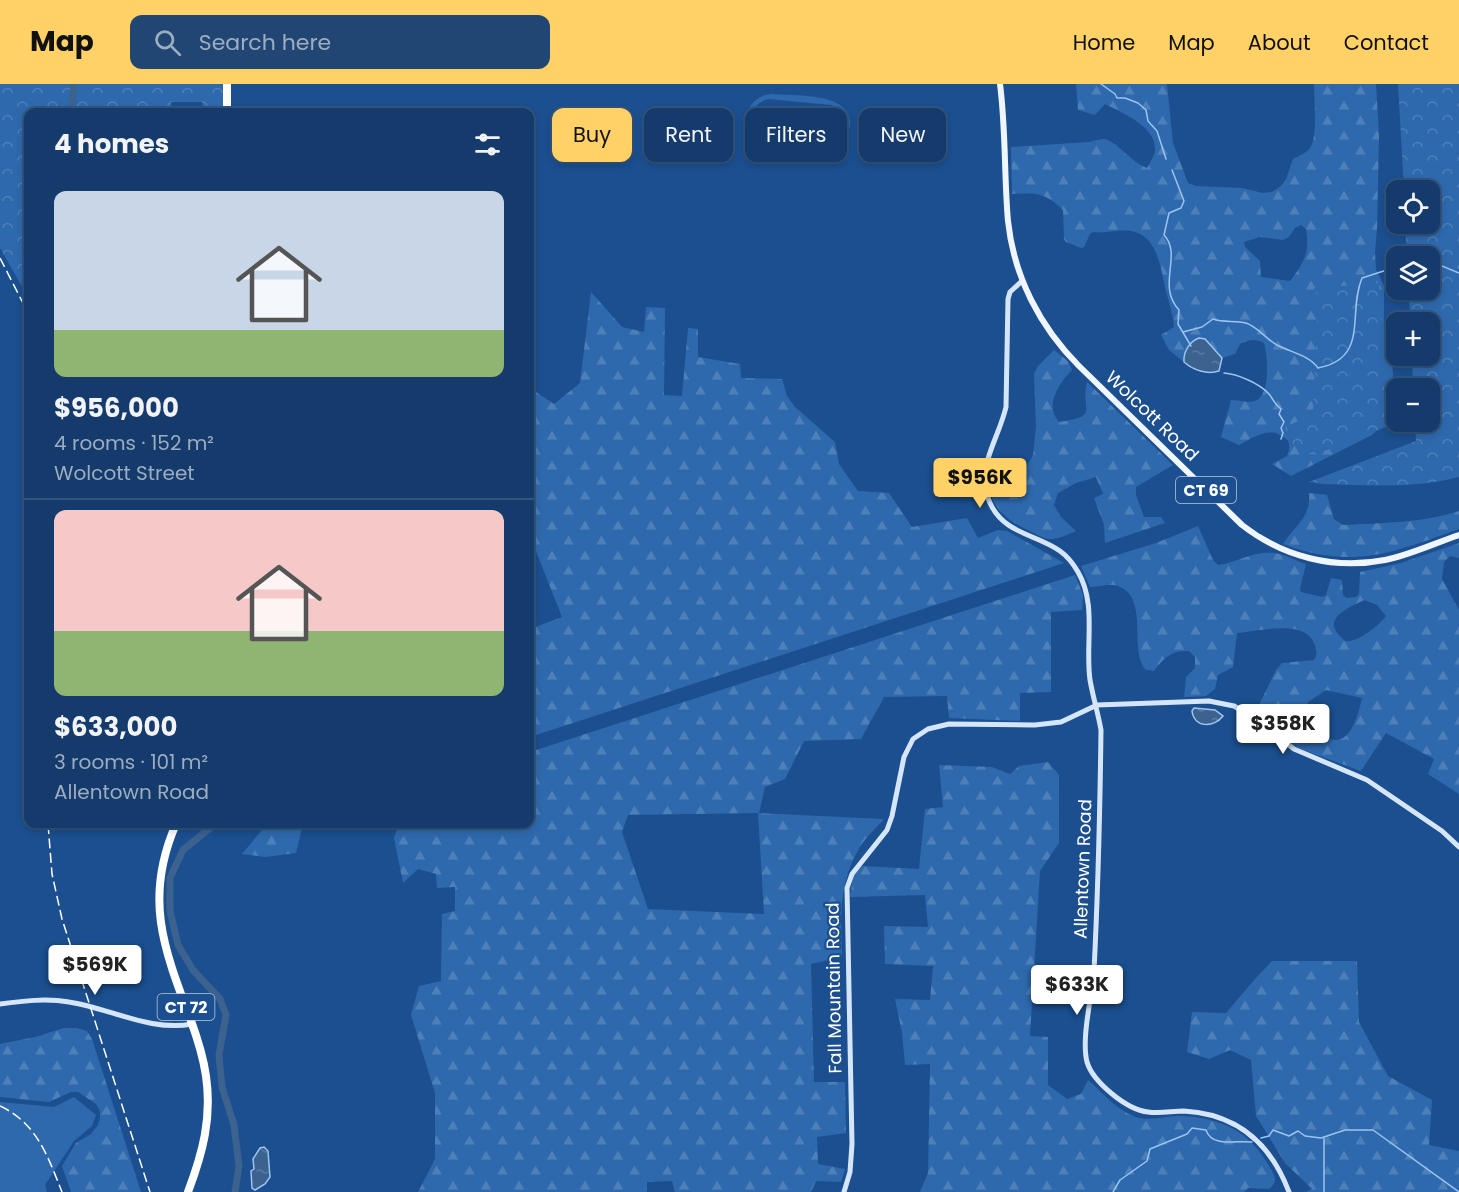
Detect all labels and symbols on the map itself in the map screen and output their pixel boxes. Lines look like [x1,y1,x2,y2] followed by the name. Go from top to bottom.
[1100,365,1204,467] street label: Wolcott Road
[938,458,1022,509] pin: $956K
[1176,477,1236,503] road number: CT 69
[1241,704,1325,755] pin: $358K
[1068,799,1097,939] street label: Allentown Road
[820,902,847,1074] street label: Fall Mountain Road
[53,945,137,996] pin: $569K
[1035,965,1119,1016] pin: $633K
[158,994,214,1020] road number: CT 72

